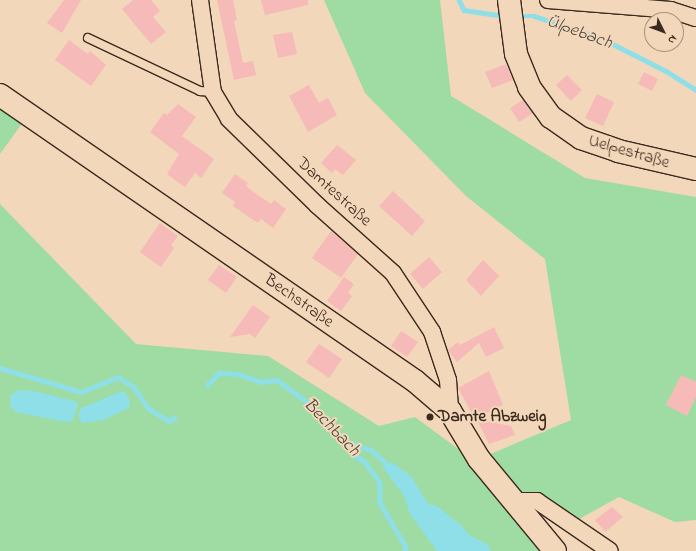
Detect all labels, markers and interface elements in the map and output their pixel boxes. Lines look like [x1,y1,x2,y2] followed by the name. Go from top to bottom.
[543,11,615,55] water label: Ülpebach
[644,12,684,52] north arrow
[664,31,681,47] text: N
[586,131,672,173] street label: Uelpestraße
[292,153,376,231] street label: Damtestraße
[260,270,338,332] street label: Bechstraße
[298,394,364,462] water label: Bechbach
[438,407,546,427] place label: Damte Abzweig
[425,412,435,422] marker: Damte Abzweig

